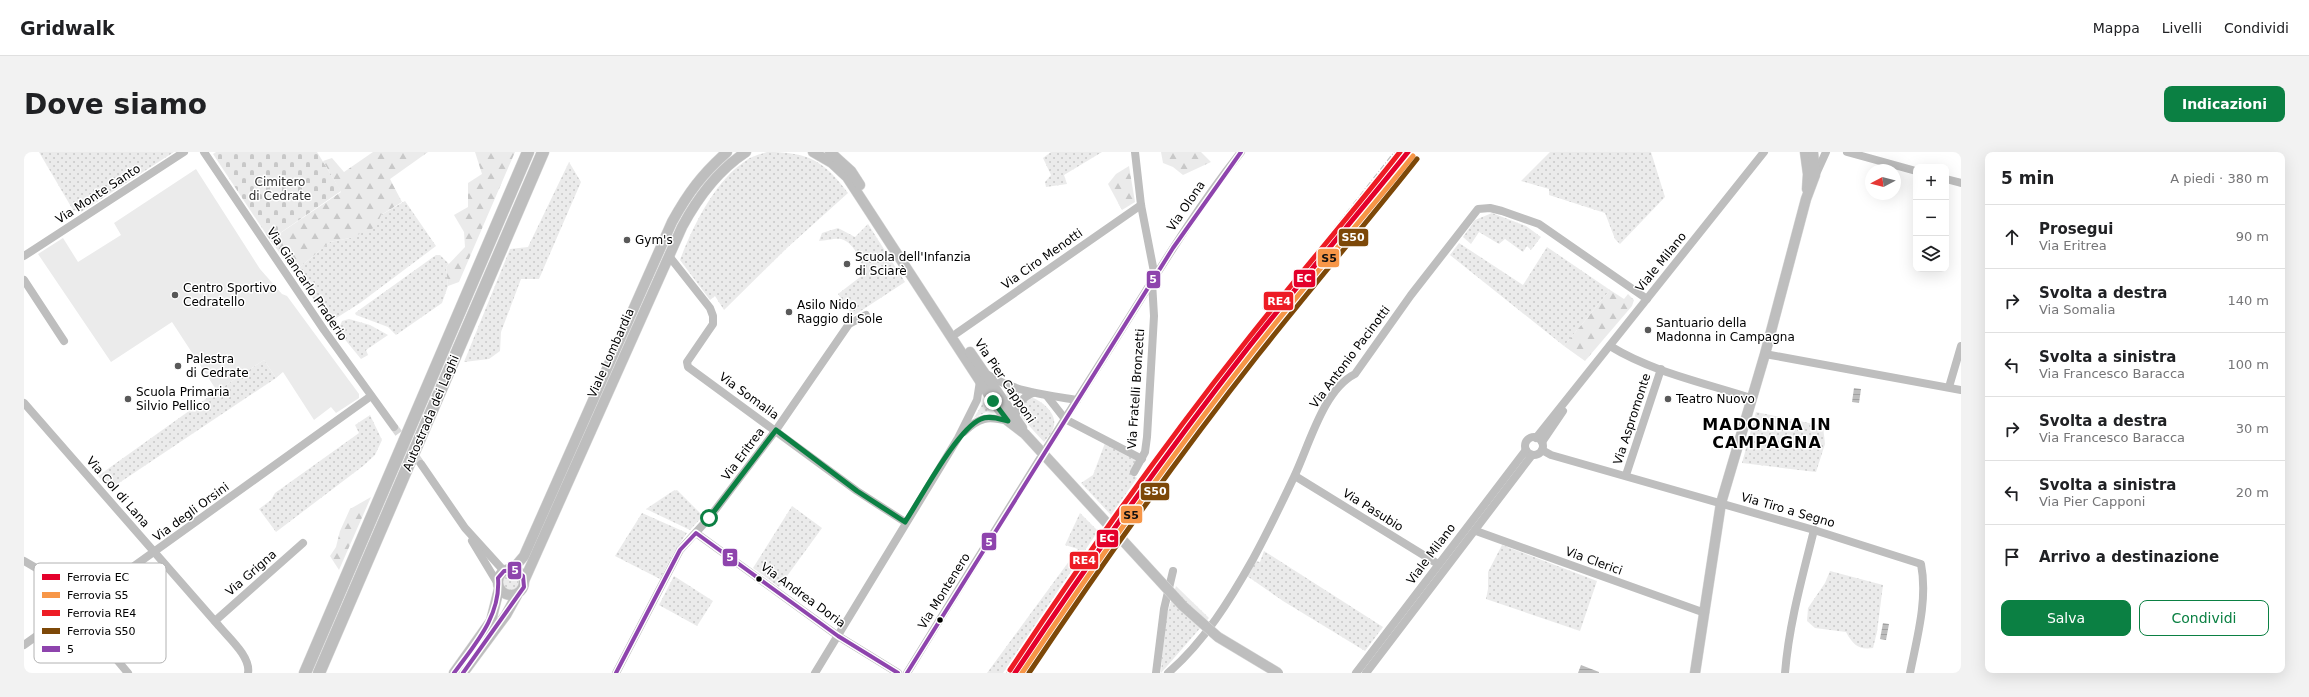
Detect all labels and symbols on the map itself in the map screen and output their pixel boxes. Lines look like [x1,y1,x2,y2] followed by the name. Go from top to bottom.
[53,161,143,227] street label: Via Monte Santo
[1865,164,1901,200] north arrow
[249,175,311,203] park label: Cimitero di Cedrate
[1164,178,1208,234] street label: Via Olona
[264,225,350,343] street label: Via Giancarlo Praderio
[999,226,1085,292] street label: Via Ciro Menotti
[1338,228,1369,247] line badge: S50
[1633,229,1689,295] street label: Viale Milano
[1341,231,1365,244] text: S50
[635,233,673,247] place label: Gym's
[622,235,632,245] marker: Gym's
[1317,248,1340,268] line badge: S5
[855,250,971,278] place label: Scuola dell'Infanzia di Sciarè
[1321,252,1337,265] text: S5
[842,259,852,269] marker: Scuola dell'Infanzia di Sciarè
[1293,269,1316,288] line badge: EC
[1146,270,1161,289] line badge: 5
[1296,272,1312,285] text: EC
[1149,273,1157,286] text: 5
[183,281,277,309] place label: Centro Sportivo Cedratello
[170,290,180,300] marker: Centro Sportivo Cedratello
[1263,291,1294,311] line badge: RE4
[1267,295,1291,308] text: RE4
[797,298,883,326] place label: Asilo Nido Raggio di Sole
[1307,303,1393,411] street label: Via Antonio Pacinotti
[585,306,637,400] street label: Viale Lombardia
[784,307,794,317] marker: Asilo Nido Raggio di Sole
[1656,316,1795,344] place label: Santuario della Madonna in Campagna
[1643,325,1653,335] marker: Santuario della Madonna in Campagna
[1125,328,1147,450] street label: Via Fratelli Bronzetti
[972,336,1038,426] street label: Via Pier Capponi
[186,352,249,380] place label: Palestra di Cedrate
[400,353,462,473] street label: Autostrada dei Laghi
[173,361,183,371] marker: Palestra di Cedrate
[716,370,782,422] street label: Via Somalia
[1611,372,1653,466] street label: Via Aspromonte
[136,385,230,413] place label: Scuola Primaria Silvio Pellico
[984,392,1002,410] route end
[1675,392,1755,406] place label: Teatro Nuovo
[123,394,133,404] marker: Scuola Primaria Silvio Pellico
[1663,394,1673,404] marker: Teatro Nuovo
[1702,415,1832,452] district label: MADONNA IN CAMPAGNA
[719,425,767,483] street label: Via Eritrea
[83,454,153,530] street label: Via Col di Lana
[150,480,232,544] street label: Via degli Orsini
[1140,482,1170,501] line badge: S50
[1143,485,1167,498] text: S50
[1340,486,1406,534] street label: Via Pasubio
[1739,490,1837,530] street label: Via Tiro a Segno
[1120,505,1143,524] line badge: S5
[700,509,718,527] route start
[1123,509,1139,522] text: S5
[1404,521,1458,587] street label: Viale Milano
[1096,529,1119,548] line badge: EC
[981,532,997,551] line badge: 5
[1099,532,1115,545] text: EC
[985,536,993,549] text: 5
[1564,544,1624,578] street label: Via Clerici
[223,547,279,599] street label: Via Grigna
[722,548,738,567] line badge: 5
[915,550,973,632] street label: Via Montenero
[726,551,734,564] text: 5
[1069,551,1099,570] line badge: RE4
[1072,554,1096,567] text: RE4
[758,560,848,630] street label: Via Andrea Doria
[507,561,522,580] line badge: 5
[34,563,166,663] legend
[511,564,519,577] text: 5
[67,571,130,584] text: Ferrovia EC
[754,574,764,584] unlabelled marker
[67,589,129,602] text: Ferrovia S5
[67,607,136,620] text: Ferrovia RE4
[935,615,945,625] unlabelled marker
[67,625,136,638] text: Ferrovia S50
[67,643,74,656] text: 5

